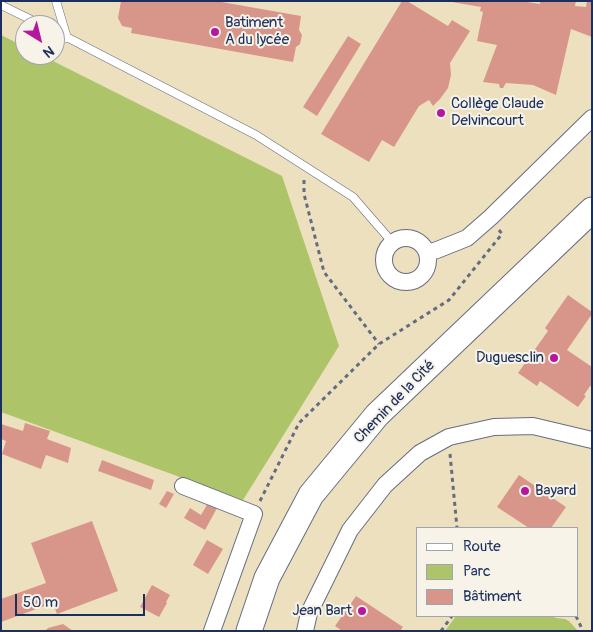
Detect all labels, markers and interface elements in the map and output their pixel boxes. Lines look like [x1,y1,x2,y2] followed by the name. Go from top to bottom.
[225,14,289,49] place label: Batiment A du lycée
[15,15,65,65] north arrow
[209,26,221,38] marker: Batiment A du lycée
[40,42,57,61] text: N
[451,95,544,130] place label: Collège Claude Delvincourt
[435,107,447,119] marker: Collège Claude Delvincourt
[476,349,544,367] place label: Duguesclin
[548,352,560,364] marker: Duguesclin
[351,357,439,447] street label: Chemin de la Cité
[535,482,576,500] place label: Bayard
[519,485,531,497] marker: Bayard
[416,527,578,617] legend
[463,537,501,556] text: Route
[463,562,491,581] text: Parc
[18,584,148,616] scale bar
[463,587,522,606] text: Bâtiment
[23,593,58,612] text: 50 m
[292,602,352,620] place label: Jean Bart
[356,605,368,617] marker: Jean Bart

